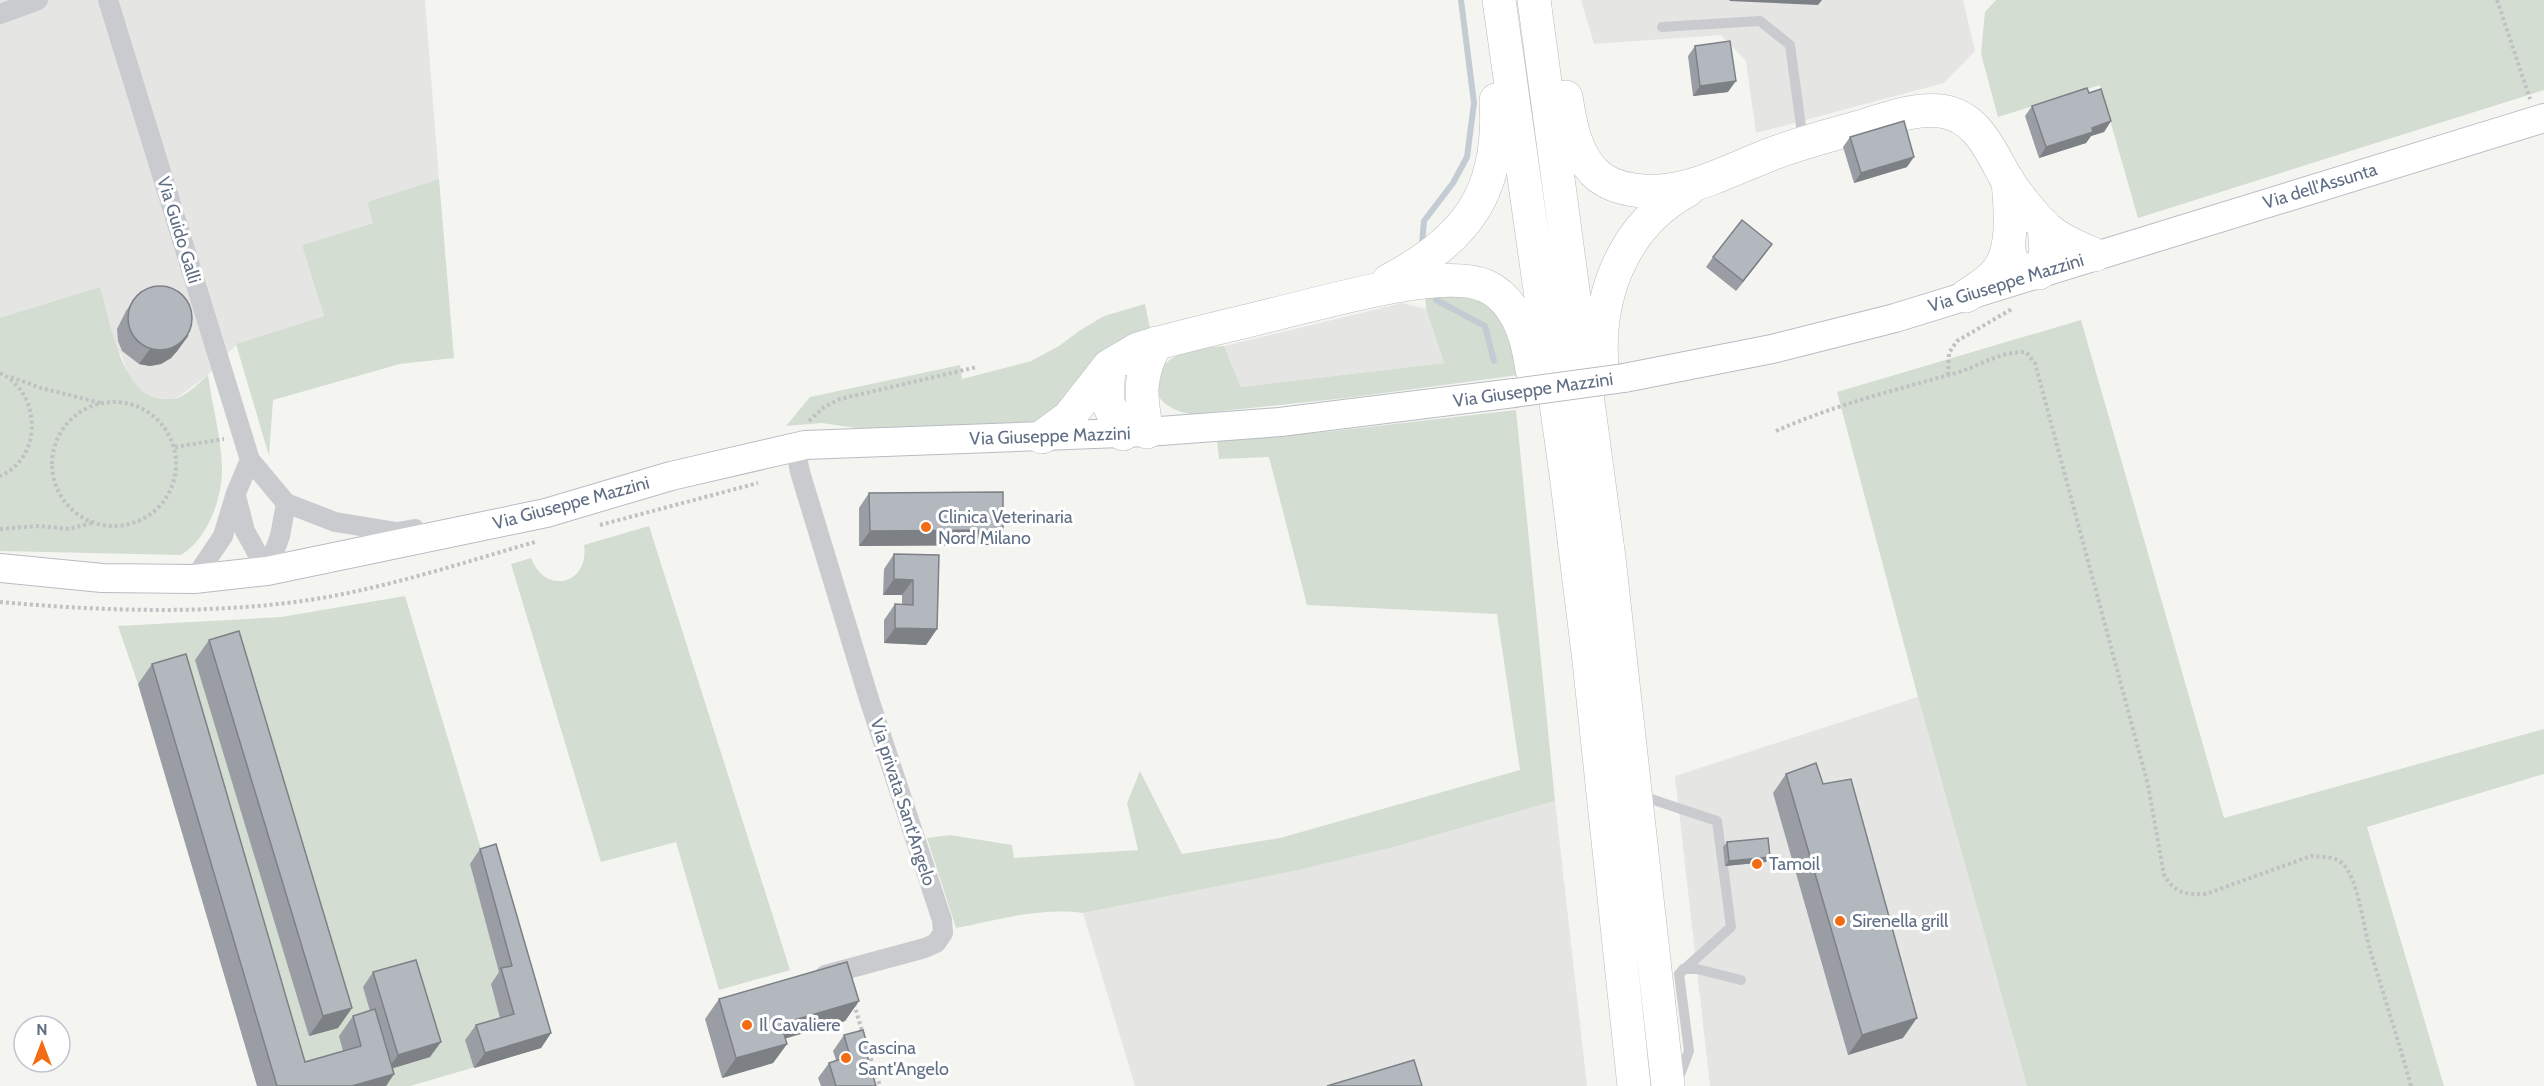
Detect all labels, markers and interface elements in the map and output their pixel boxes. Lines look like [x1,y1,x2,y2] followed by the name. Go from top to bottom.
[2260,158,2380,214] street label: Via dell'Assunta
[152,174,206,286] street label: Via Guido Galli
[1926,249,2086,317] street label: Via Giuseppe Mazzini
[1452,368,1614,412] street label: Via Giuseppe Mazzini
[969,422,1131,450] street label: Via Giuseppe Mazzini
[490,471,652,535] street label: Via Giuseppe Mazzini
[938,506,1073,549] place label: Clinica Veterinaria Nord Milano
[919,520,933,534] marker: Clinica Veterinaria Nord Milano
[866,716,940,889] street label: Via privata Sant'Angelo
[1769,853,1821,875] place label: Tamoil
[1750,857,1764,871] marker: Tamoil
[1852,910,1949,932] place label: Sirenella grill
[1833,914,1847,928] marker: Sirenella grill
[12,1014,72,1074] north arrow
[759,1014,840,1036] place label: Il Cavaliere
[740,1018,754,1032] marker: Il Cavaliere
[36,1020,48,1039] text: N
[858,1037,949,1080] place label: Cascina Sant'Angelo
[839,1051,853,1065] marker: Cascina Sant'Angelo

